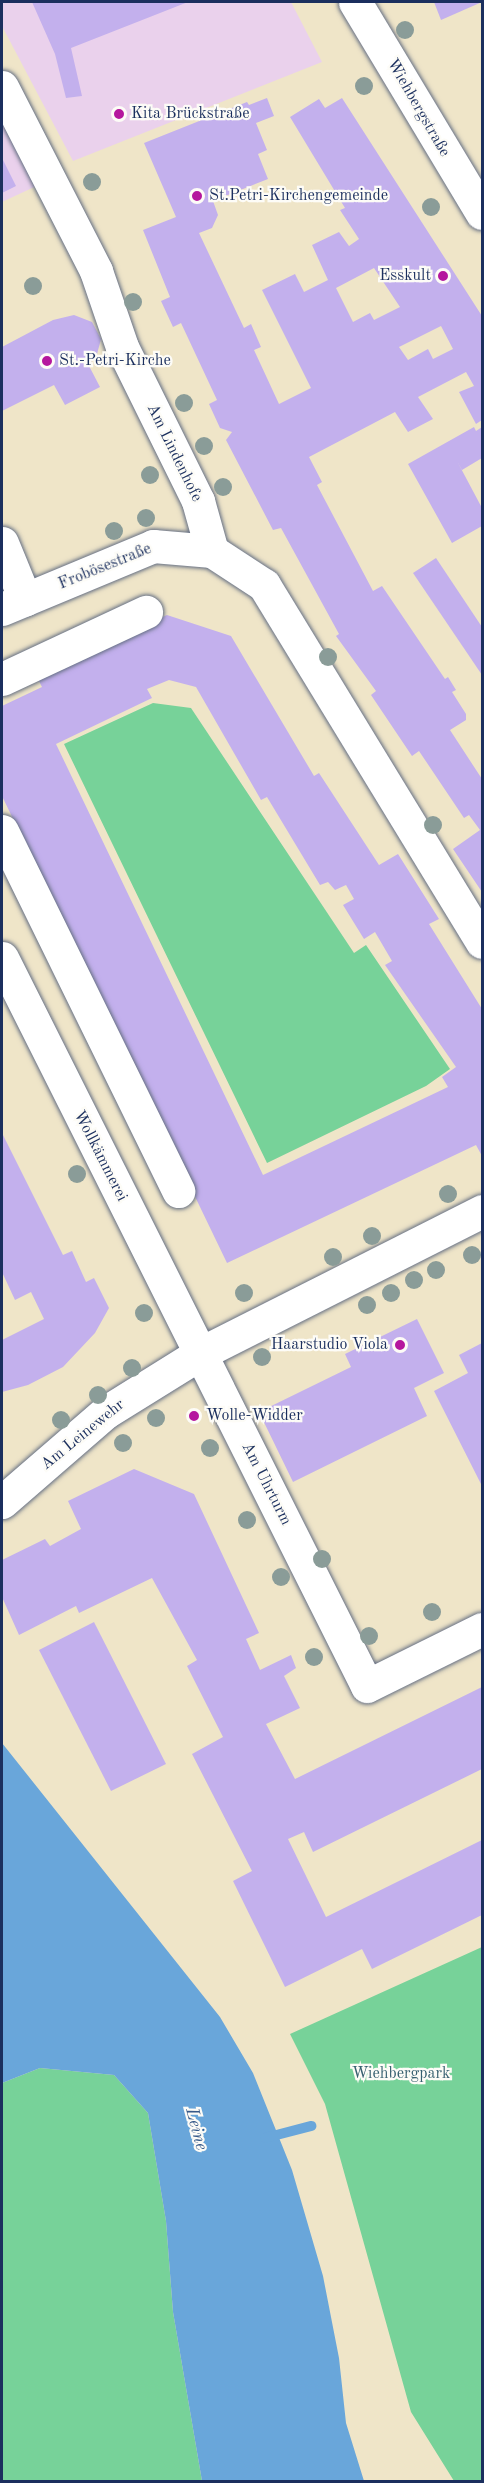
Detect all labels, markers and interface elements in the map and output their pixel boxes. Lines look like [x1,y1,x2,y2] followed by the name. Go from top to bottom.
[382,55,454,161] street label: Wiehbergstraße
[131,104,250,124] place label: Kita Brückstraße
[112,107,126,121] marker: Kita Brückstraße
[209,186,388,206] place label: St.Petri-Kirchengemeinde
[190,189,204,203] marker: St.Petri-Kirchengemeinde
[379,266,431,286] place label: Esskult
[436,269,450,283] marker: Esskult
[59,351,171,371] place label: St.-Petri-Kirche
[40,354,54,368] marker: St.-Petri-Kirche
[142,401,206,505] street label: Am Lindenhofe
[56,540,154,594] street label: Frobösestraße
[69,1107,131,1205] street label: Wollkämmerei
[271,1335,388,1355] place label: Haarstudio Viola
[393,1338,407,1352] marker: Haarstudio Viola
[37,1395,129,1475] street label: Am Leinewehr
[206,1406,303,1426] place label: Wolle-Widder
[187,1409,201,1423] marker: Wolle-Widder
[237,1439,295,1529] street label: Am Uhrturm
[352,2064,450,2084] park label: Wiehbergpark
[180,2105,212,2153] water label: Leine

